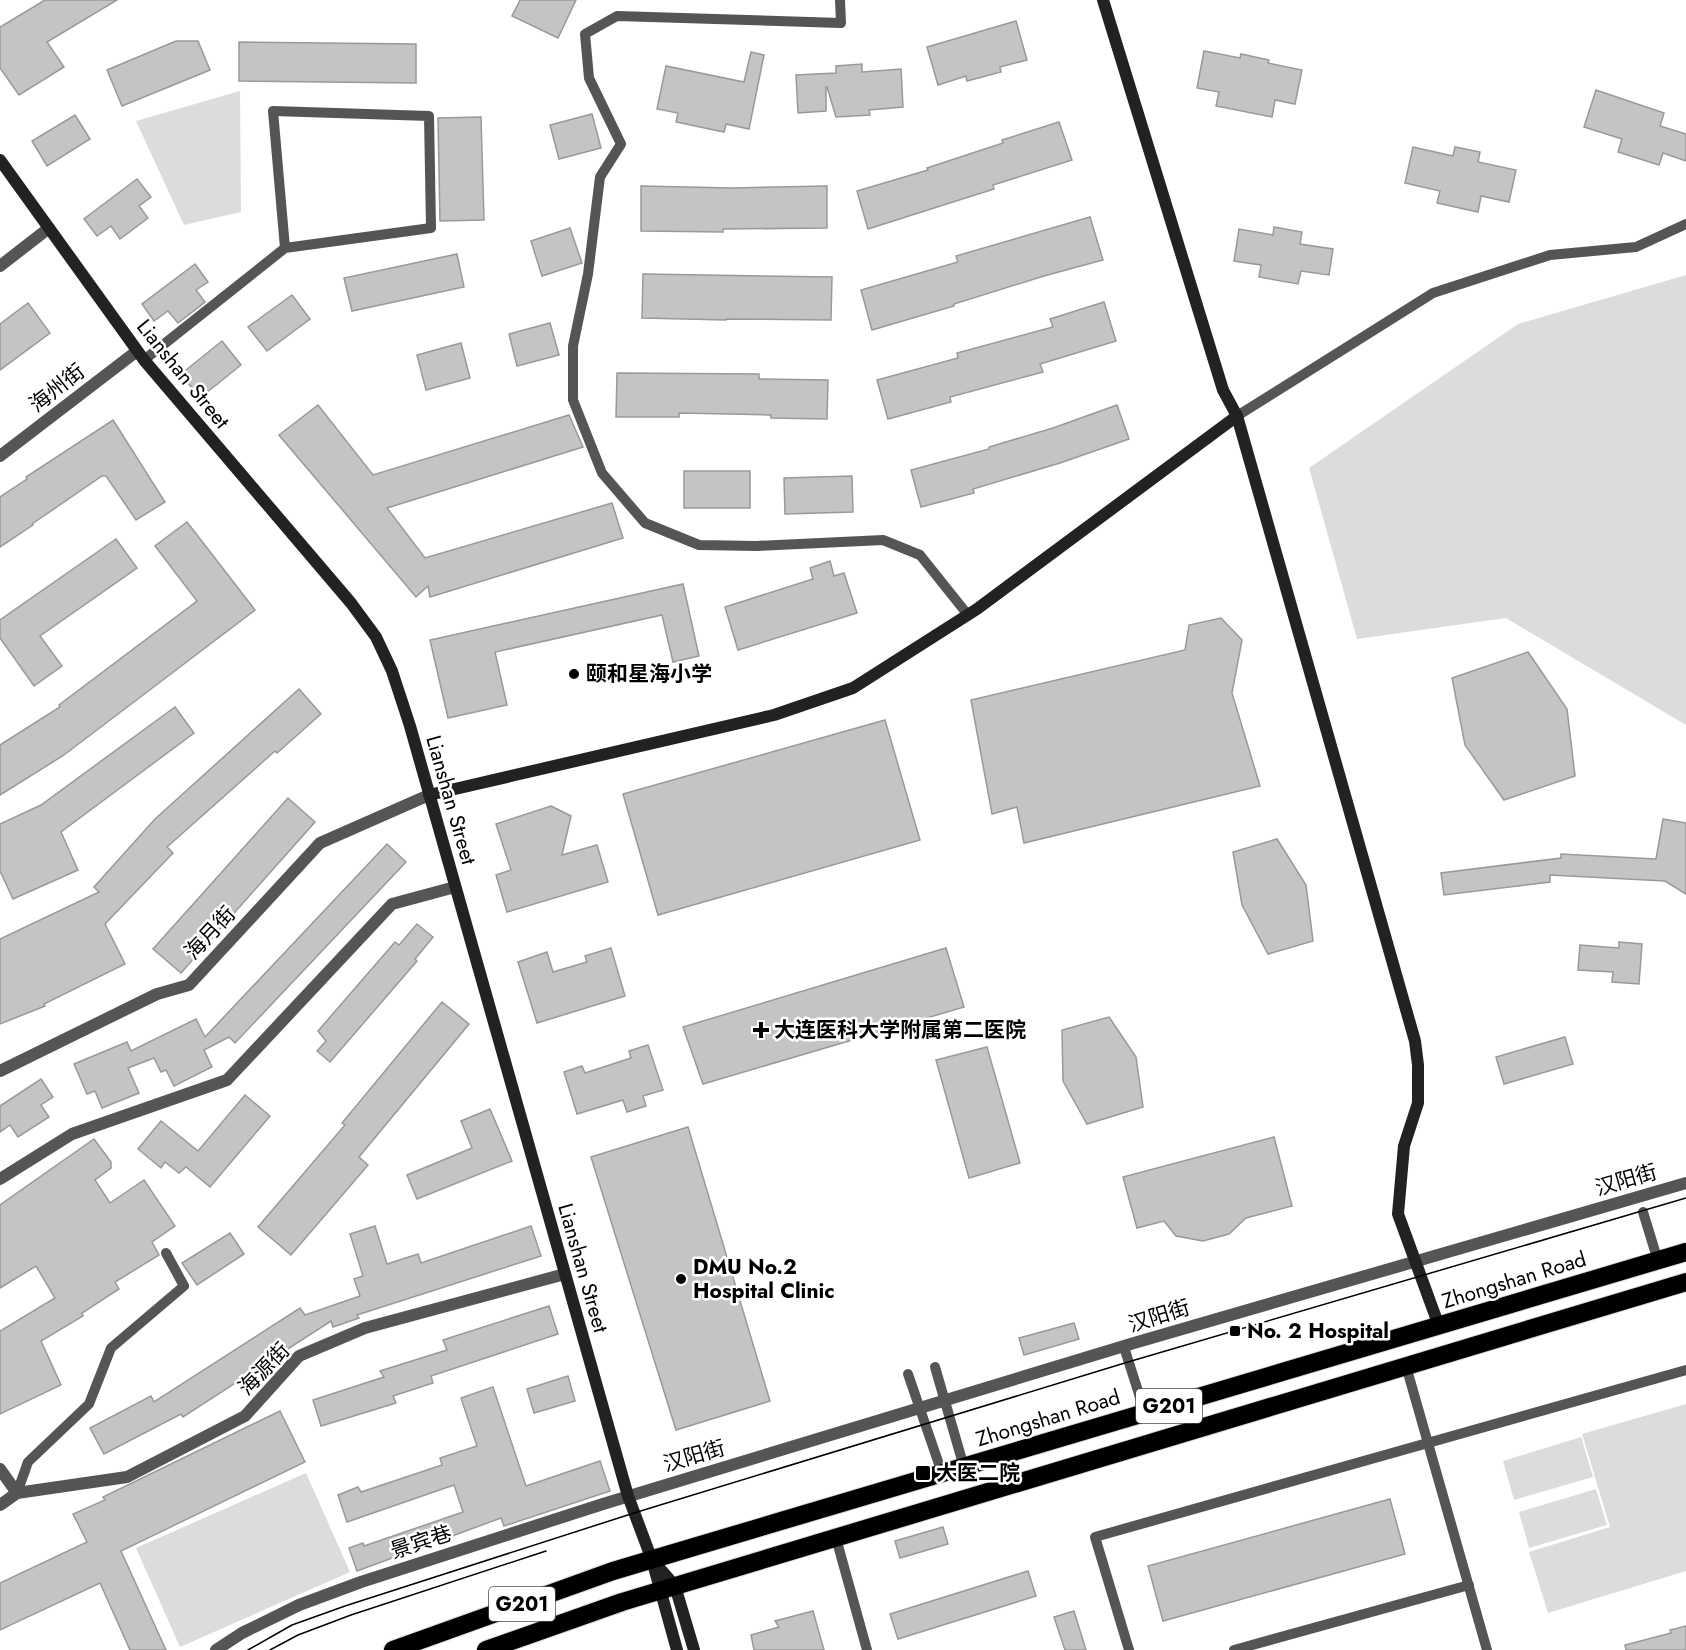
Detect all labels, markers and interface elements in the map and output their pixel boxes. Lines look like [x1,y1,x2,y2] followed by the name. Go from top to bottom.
[129,313,237,435] street label: Lianshan Street
[23,357,91,419] street label: 海州街
[586,659,712,689] place label: 颐和星海小学
[567,667,581,681] marker: 颐和星海小学
[418,732,484,868] street label: Lianshan Street
[178,900,242,966] street label: 海月街
[774,1015,1026,1045] place label: 大连医科大学附属第二医院
[752,1021,770,1039] marker: 大连医科大学附属第二医院
[1592,1157,1660,1203] street label: 汉阳街
[550,1200,616,1336] street label: Lianshan Street
[1438,1244,1590,1316] street label: Zhongshan Road
[693,1252,835,1306] place label: DMU No.2 Hospital Clinic
[674,1272,688,1286] marker: DMU No.2 Hospital Clinic
[1124,1292,1194,1340] street label: 汉阳街
[1247,1316,1389,1346] place label: No. 2 Hospital
[1228,1324,1242,1338] marker: No. 2 Hospital
[231,1336,297,1402] street label: 海源街
[972,1382,1124,1454] street label: Zhongshan Road
[1136,1389,1202,1423] road number: G201
[660,1433,728,1479] street label: 汉阳街
[936,1458,1020,1488] place label: 大医二院
[914,1464,932,1482] marker: 大医二院
[386,1518,456,1566] street label: 景宾巷
[489,1587,555,1621] road number: G201

